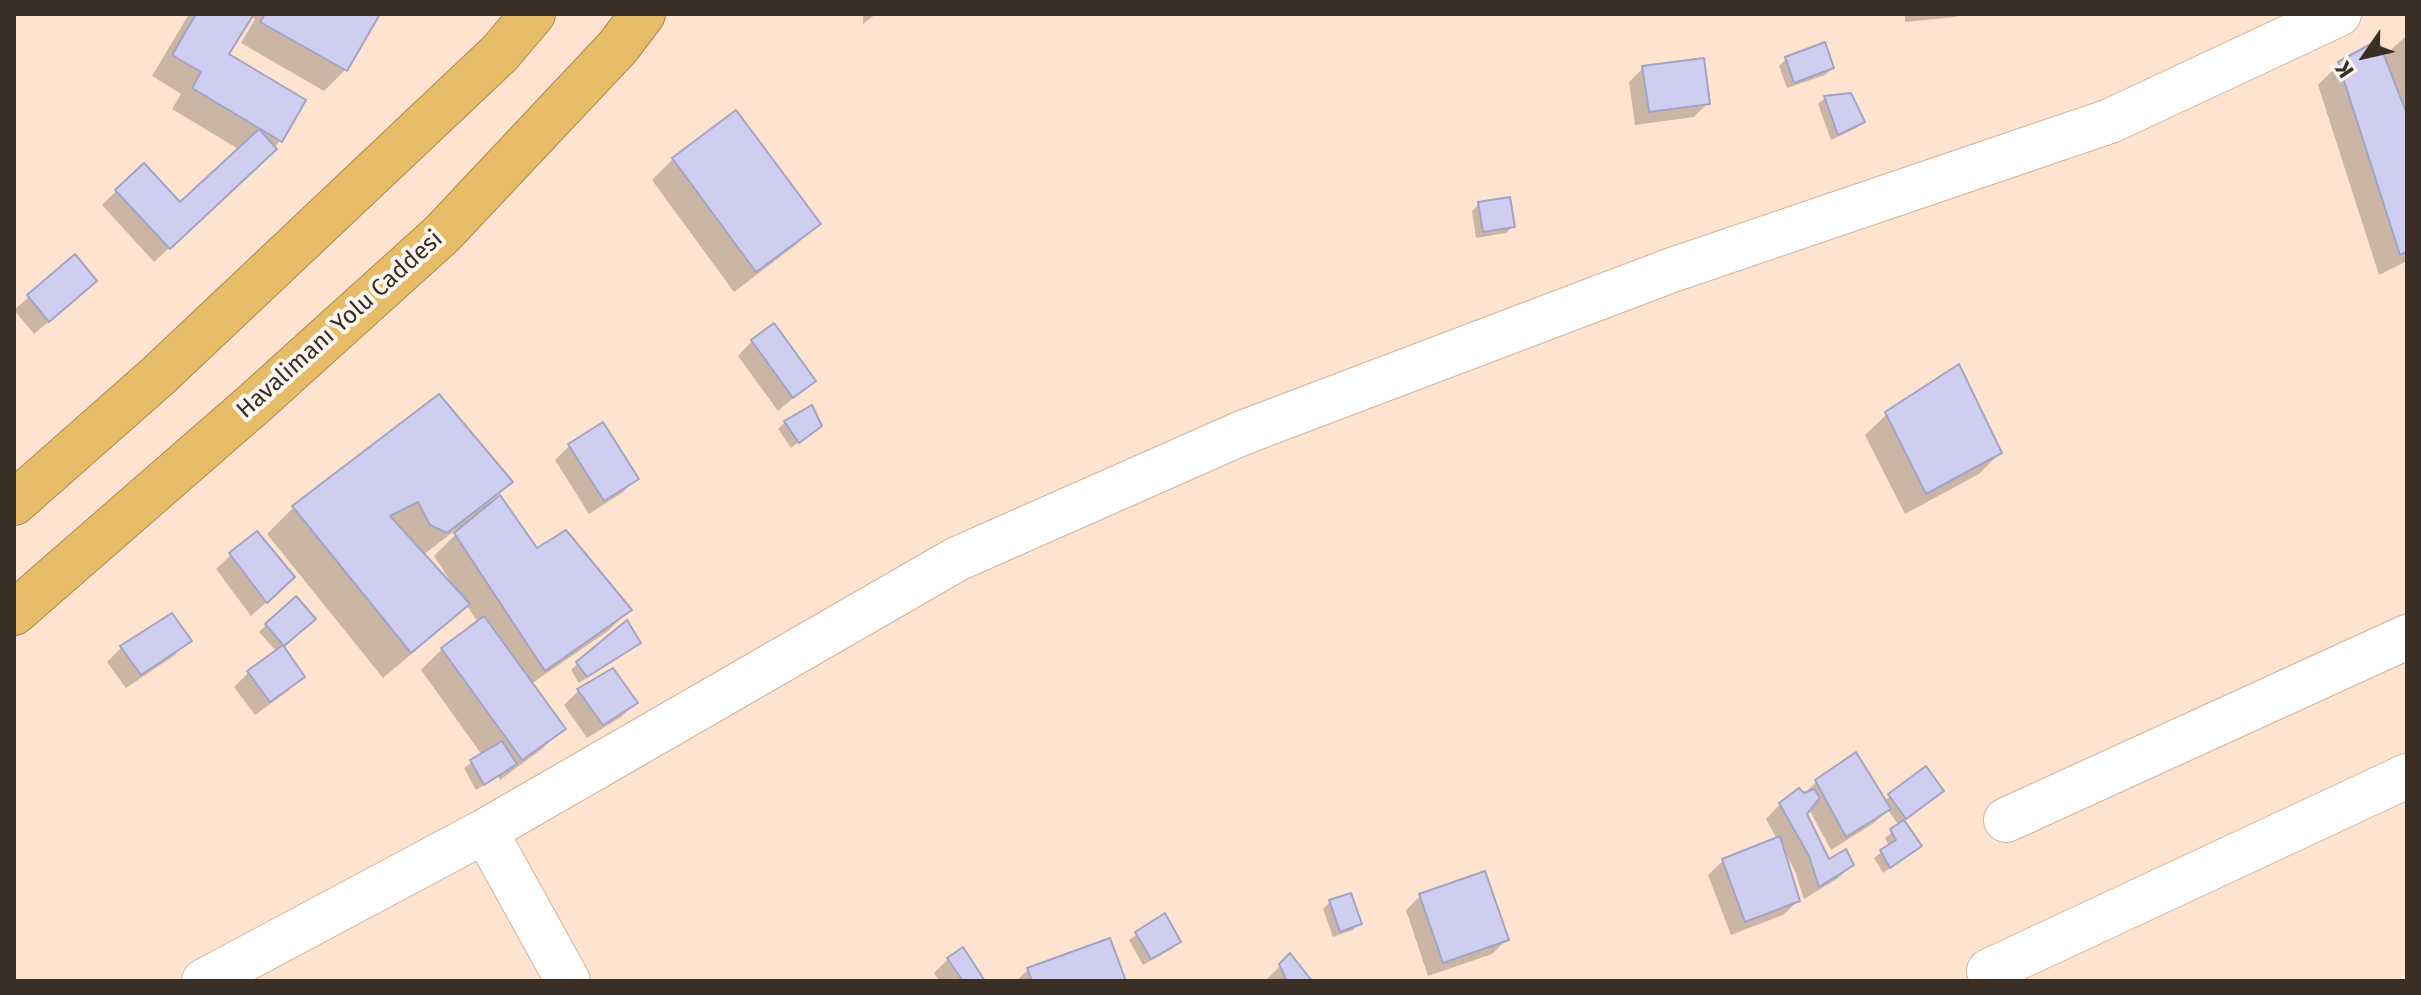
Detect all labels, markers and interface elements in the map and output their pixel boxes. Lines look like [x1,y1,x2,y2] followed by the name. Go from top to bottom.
[2325,16,2405,96] north arrow
[2330,56,2360,83] text: K
[231,225,449,425] street label: Havalimanı Yolu Caddesi

